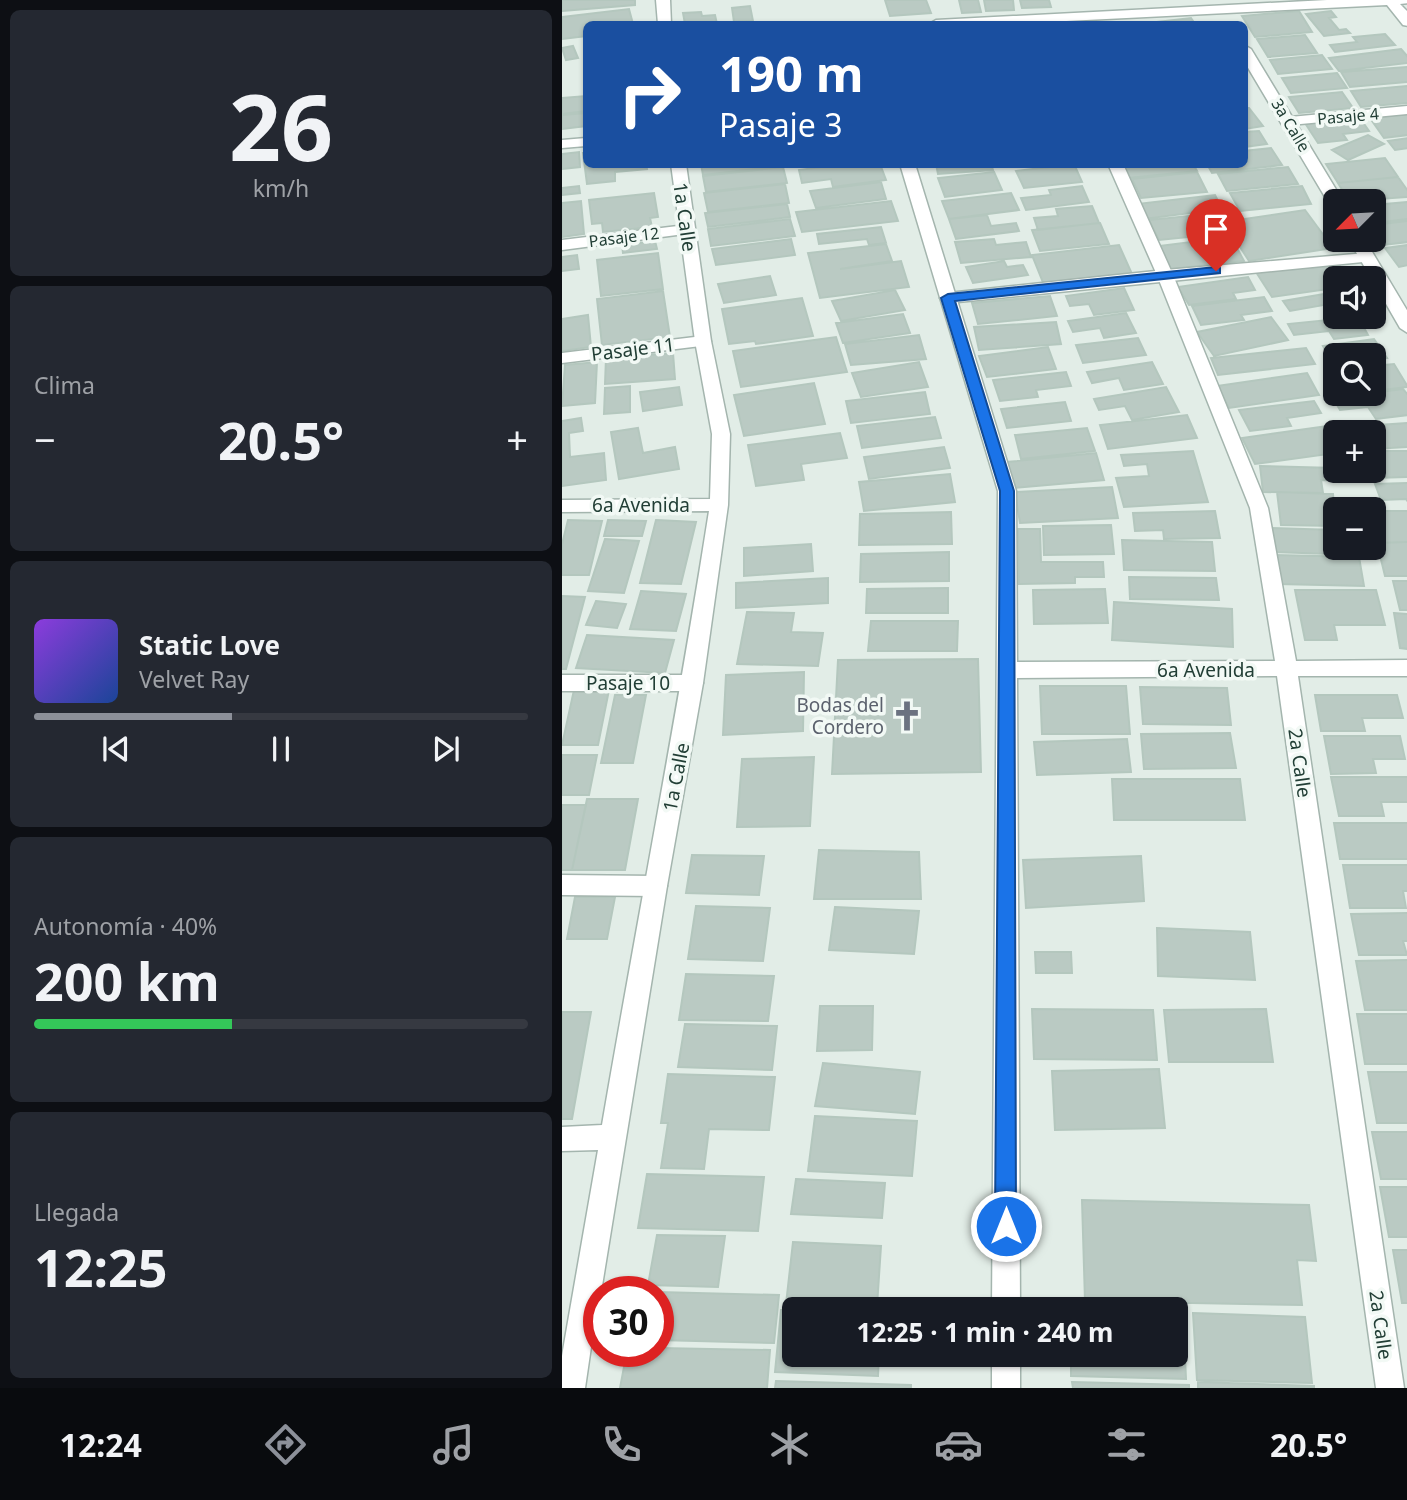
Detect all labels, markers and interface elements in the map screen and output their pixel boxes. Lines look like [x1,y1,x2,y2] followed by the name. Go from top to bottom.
[719,40,864,106] text: 190 m
[604,49,695,140] icon: right
[229,64,333,188] text: 26
[1266,94,1316,156] street label: 3a Calle
[1316,102,1380,130] street label: Pasaje 4
[719,103,843,146] text: Pasaje 3
[253,172,309,204] text: km/h
[667,181,703,253] street label: 1a Calle
[1323,189,1386,252] north arrow
[1323,189,1386,560] map controls
[1186,199,1246,271] pin
[1197,210,1235,248] icon: arrive
[587,222,661,252] street label: Pasaje 12
[1323,266,1386,329] button: sound
[590,331,676,367] street label: Pasaje 11
[1323,343,1386,406] button: search
[34,369,95,401] text: Clima
[218,404,344,475] text: 20.5°
[34,413,56,465] text: −
[506,413,528,465] text: +
[1323,420,1386,483] button: +
[592,492,690,518] street label: 6a Avenida
[1323,497,1386,560] button: −
[139,627,280,663] text: Static Love
[1157,657,1255,683] street label: 6a Avenida
[139,663,249,695] text: Velvet Ray
[586,670,670,696] street label: Pasaje 10
[796,692,884,740] place label: Bodas del Cordero
[890,699,924,733] church icon: Bodas del Cordero
[1282,727,1318,799] street label: 2a Calle
[97,730,135,768] icon: previous
[262,730,300,768] icon: pause
[427,730,465,768] icon: next
[657,740,695,814] street label: 1a Calle
[34,910,217,942] text: Autonomía · 40%
[34,945,220,1016] text: 200 km
[969,1189,1043,1263] position arrow
[34,1196,119,1228] text: Llegada
[34,1231,168,1302] text: 12:25
[583,1276,674,1367] speed limit sign: 30
[1363,1289,1399,1361] street label: 2a Calle
[857,1314,1113,1350] text: 12:25 · 1 min · 240 m
[261,1420,310,1469] icon: directions
[429,1420,478,1469] icon: music
[597,1420,646,1469] icon: phone
[765,1420,814,1469] icon: climate
[934,1420,983,1469] icon: car
[1102,1420,1151,1469] icon: filters
[60,1423,142,1466] text: 12:24
[1270,1423,1347,1466] text: 20.5°

